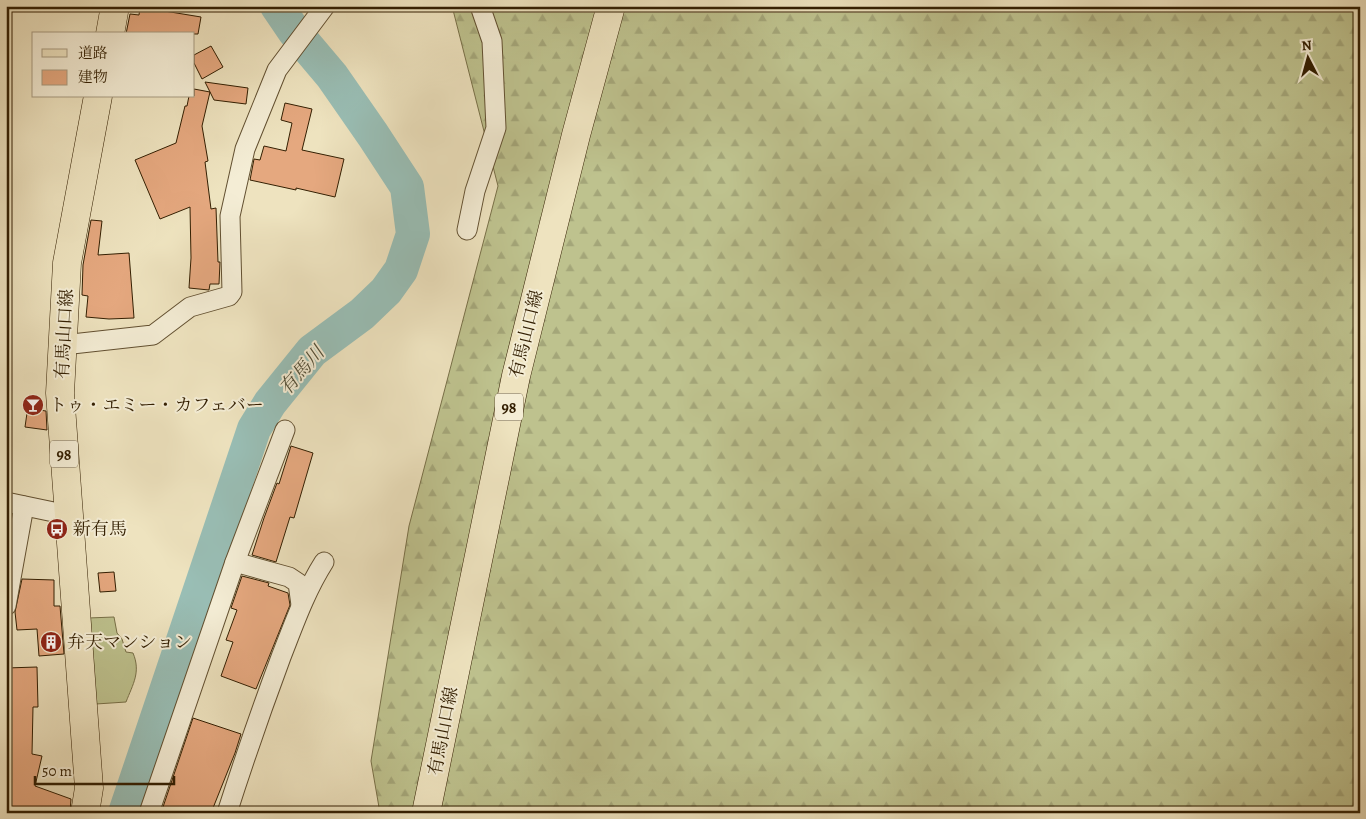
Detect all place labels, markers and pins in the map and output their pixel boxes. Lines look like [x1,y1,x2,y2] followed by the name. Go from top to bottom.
[21,393,45,417] bar icon: トゥ・エミー・カフェバー
[49,393,264,417] place label: トゥ・エミー・カフェバー
[45,517,69,541] bus stop icon: 新有馬
[73,517,127,541] place label: 新有馬
[39,630,63,654] building icon: 弁天マンション
[67,630,192,654] place label: 弁天マンション

